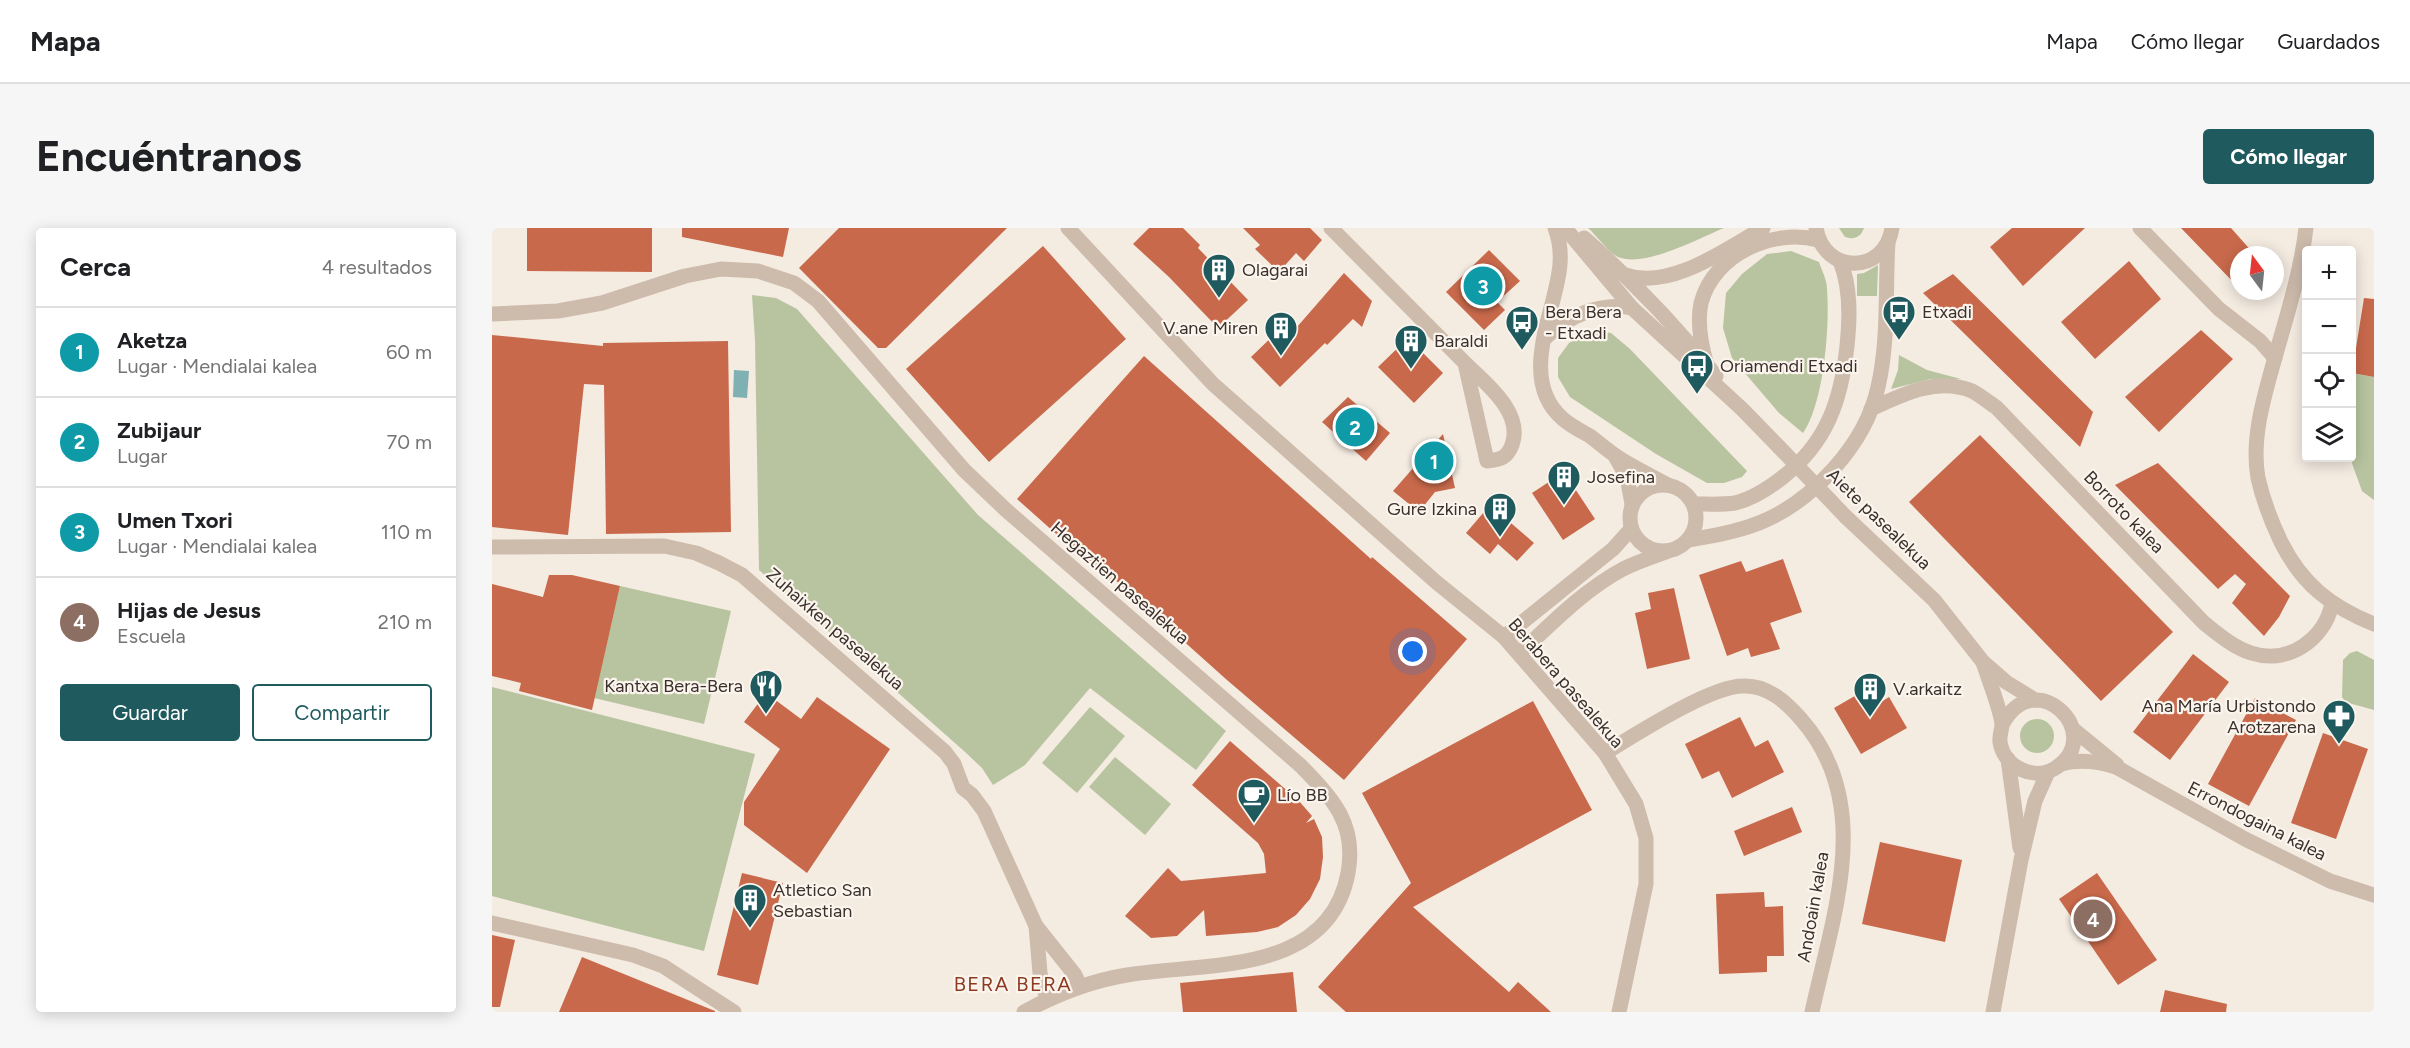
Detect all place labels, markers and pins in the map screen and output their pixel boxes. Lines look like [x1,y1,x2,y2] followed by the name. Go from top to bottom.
[1201,252,1237,299] building icon: Olagarai
[1242,259,1308,281] place label: Olagarai
[1464,264,1502,308] pin: 3
[1881,294,1917,341] bus stop icon: Etxadi
[1545,301,1622,344] place label: Bera Bera - Etxadi
[1922,301,1972,323] place label: Etxadi
[1504,304,1540,351] bus stop icon: Bera Bera - Etxadi
[1263,310,1299,357] building icon: V.ane Miren
[1163,317,1258,339] place label: V.ane Miren
[1393,323,1429,370] building icon: Baraldi
[1434,330,1488,352] place label: Baraldi
[1679,348,1715,395] bus stop icon: Oriamendi Etxadi
[1720,355,1858,377] place label: Oriamendi Etxadi
[1336,404,1374,450] pin: 2
[1414,438,1454,484] pin: 1
[1546,459,1582,506] building icon: Josefina
[1587,466,1655,488] place label: Josefina
[1482,491,1518,538] building icon: Gure Izkina
[1387,498,1477,520] place label: Gure Izkina
[748,668,784,715] restaurant icon: Kantxa Bera-Bera
[1852,671,1888,718] building icon: V.arkaitz
[604,675,743,697] place label: Kantxa Bera-Bera
[1893,678,1962,700] place label: V.arkaitz
[2142,695,2316,738] place label: Ana María Urbistondo Arotzarena
[2321,698,2357,745] pharmacy icon: Ana María Urbistondo Arotzarena
[1236,777,1272,824] cafe icon: Lío BB
[1277,784,1327,806] place label: Lío BB
[773,879,872,922] place label: Atletico San Sebastian
[732,882,768,929] building icon: Atletico San Sebastian
[2074,896,2112,942] pin: 4

